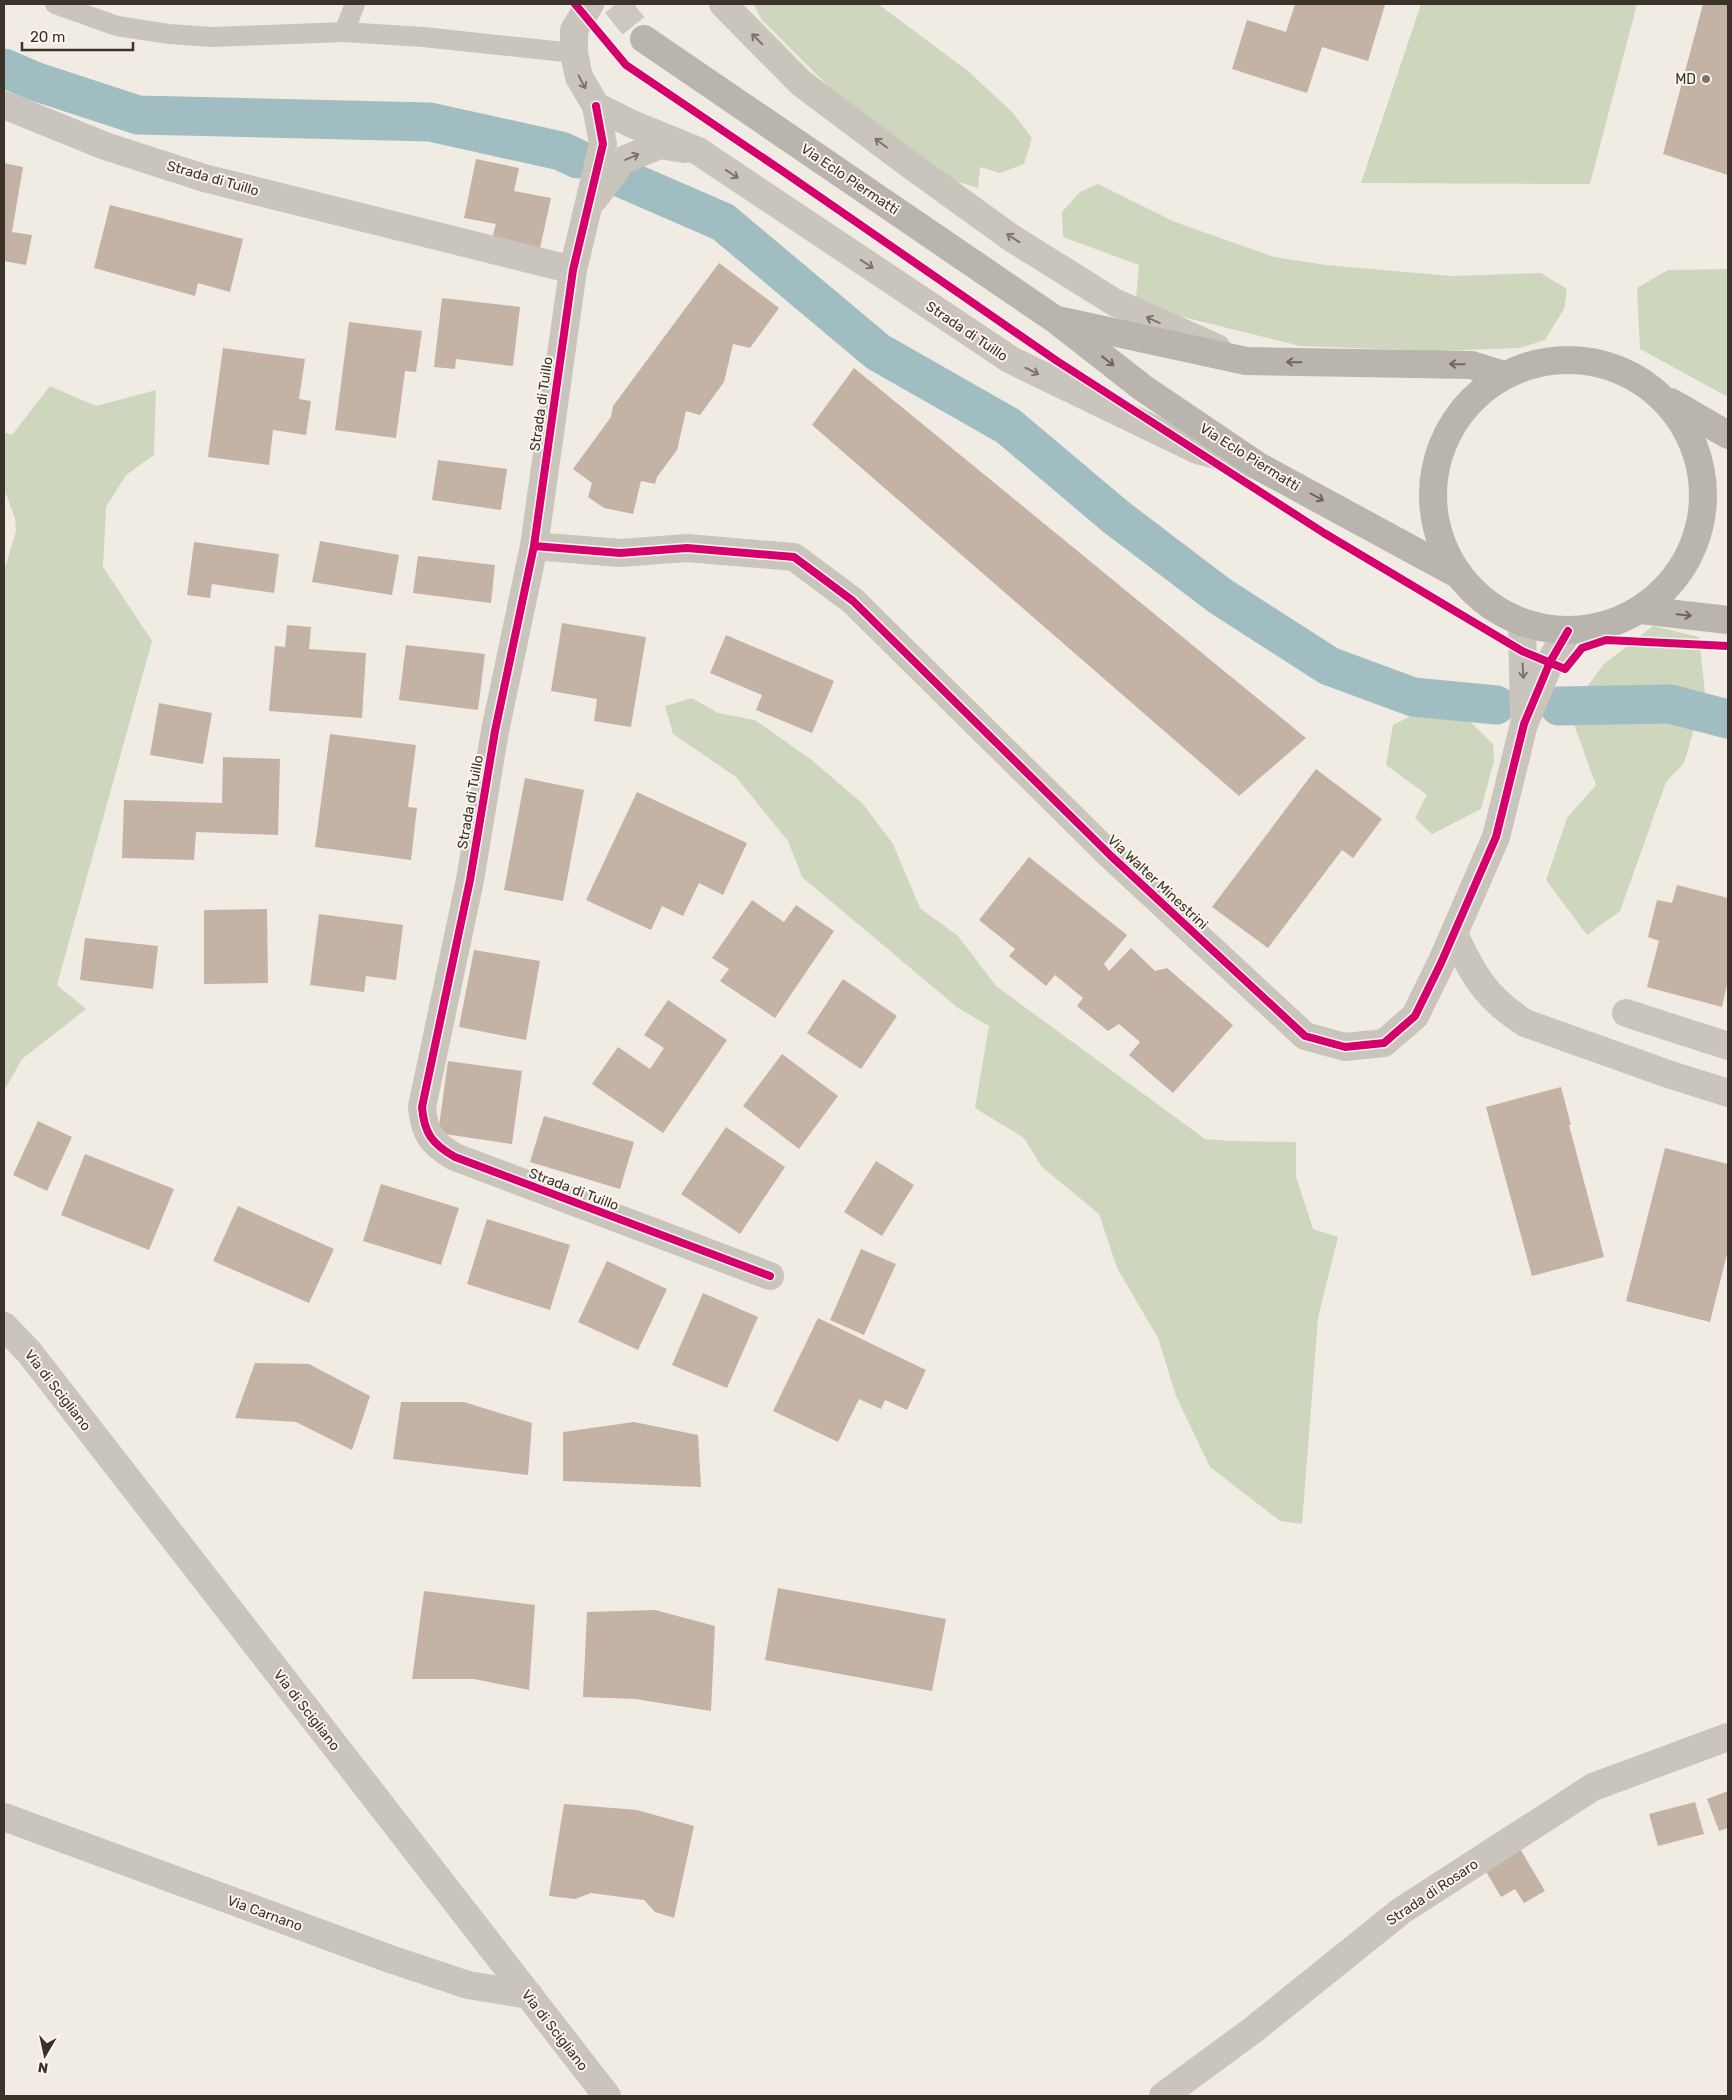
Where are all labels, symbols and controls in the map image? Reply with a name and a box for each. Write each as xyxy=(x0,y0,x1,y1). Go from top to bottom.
scale bar xyxy=(22,20,134,52)
text: 20 m xyxy=(30,28,65,46)
one-way arrow xyxy=(751,33,763,45)
place label: MD xyxy=(1675,71,1696,88)
marker: MD xyxy=(1700,73,1712,85)
one-way arrow xyxy=(578,74,587,89)
one-way arrow xyxy=(875,138,888,149)
street label: Via Eclo Piermatti xyxy=(797,140,902,219)
one-way arrow xyxy=(623,152,639,161)
street label: Strada di Tuillo xyxy=(165,157,261,200)
one-way arrow xyxy=(724,169,738,179)
one-way arrow xyxy=(1006,233,1020,243)
one-way arrow xyxy=(859,259,873,269)
street label: Strada di Tuillo xyxy=(923,298,1011,365)
one-way arrow xyxy=(1146,314,1161,324)
street label: Strada di Tuillo xyxy=(526,356,557,452)
one-way arrow xyxy=(1101,356,1115,366)
one-way arrow xyxy=(1287,357,1303,366)
one-way arrow xyxy=(1449,359,1466,369)
one-way arrow xyxy=(1025,366,1040,376)
street label: Via Eclo Piermatti xyxy=(1197,420,1303,495)
one-way arrow xyxy=(1309,493,1324,503)
one-way arrow xyxy=(1676,610,1692,620)
one-way arrow xyxy=(1518,663,1527,679)
street label: Strada di Tuillo xyxy=(454,754,487,850)
street label: Via Walter Minestrini xyxy=(1104,831,1211,933)
street label: Strada di Tuillo xyxy=(526,1165,621,1214)
street label: Via di Scigliano xyxy=(21,1346,94,1434)
street label: Via di Scigliano xyxy=(270,1666,343,1754)
street label: Strada di Rosaro xyxy=(1383,1855,1481,1929)
street label: Via Carnano xyxy=(225,1892,305,1935)
street label: Via di Scigliano xyxy=(518,1986,591,2074)
north arrow xyxy=(20,2030,70,2080)
text: N xyxy=(37,2058,49,2077)

